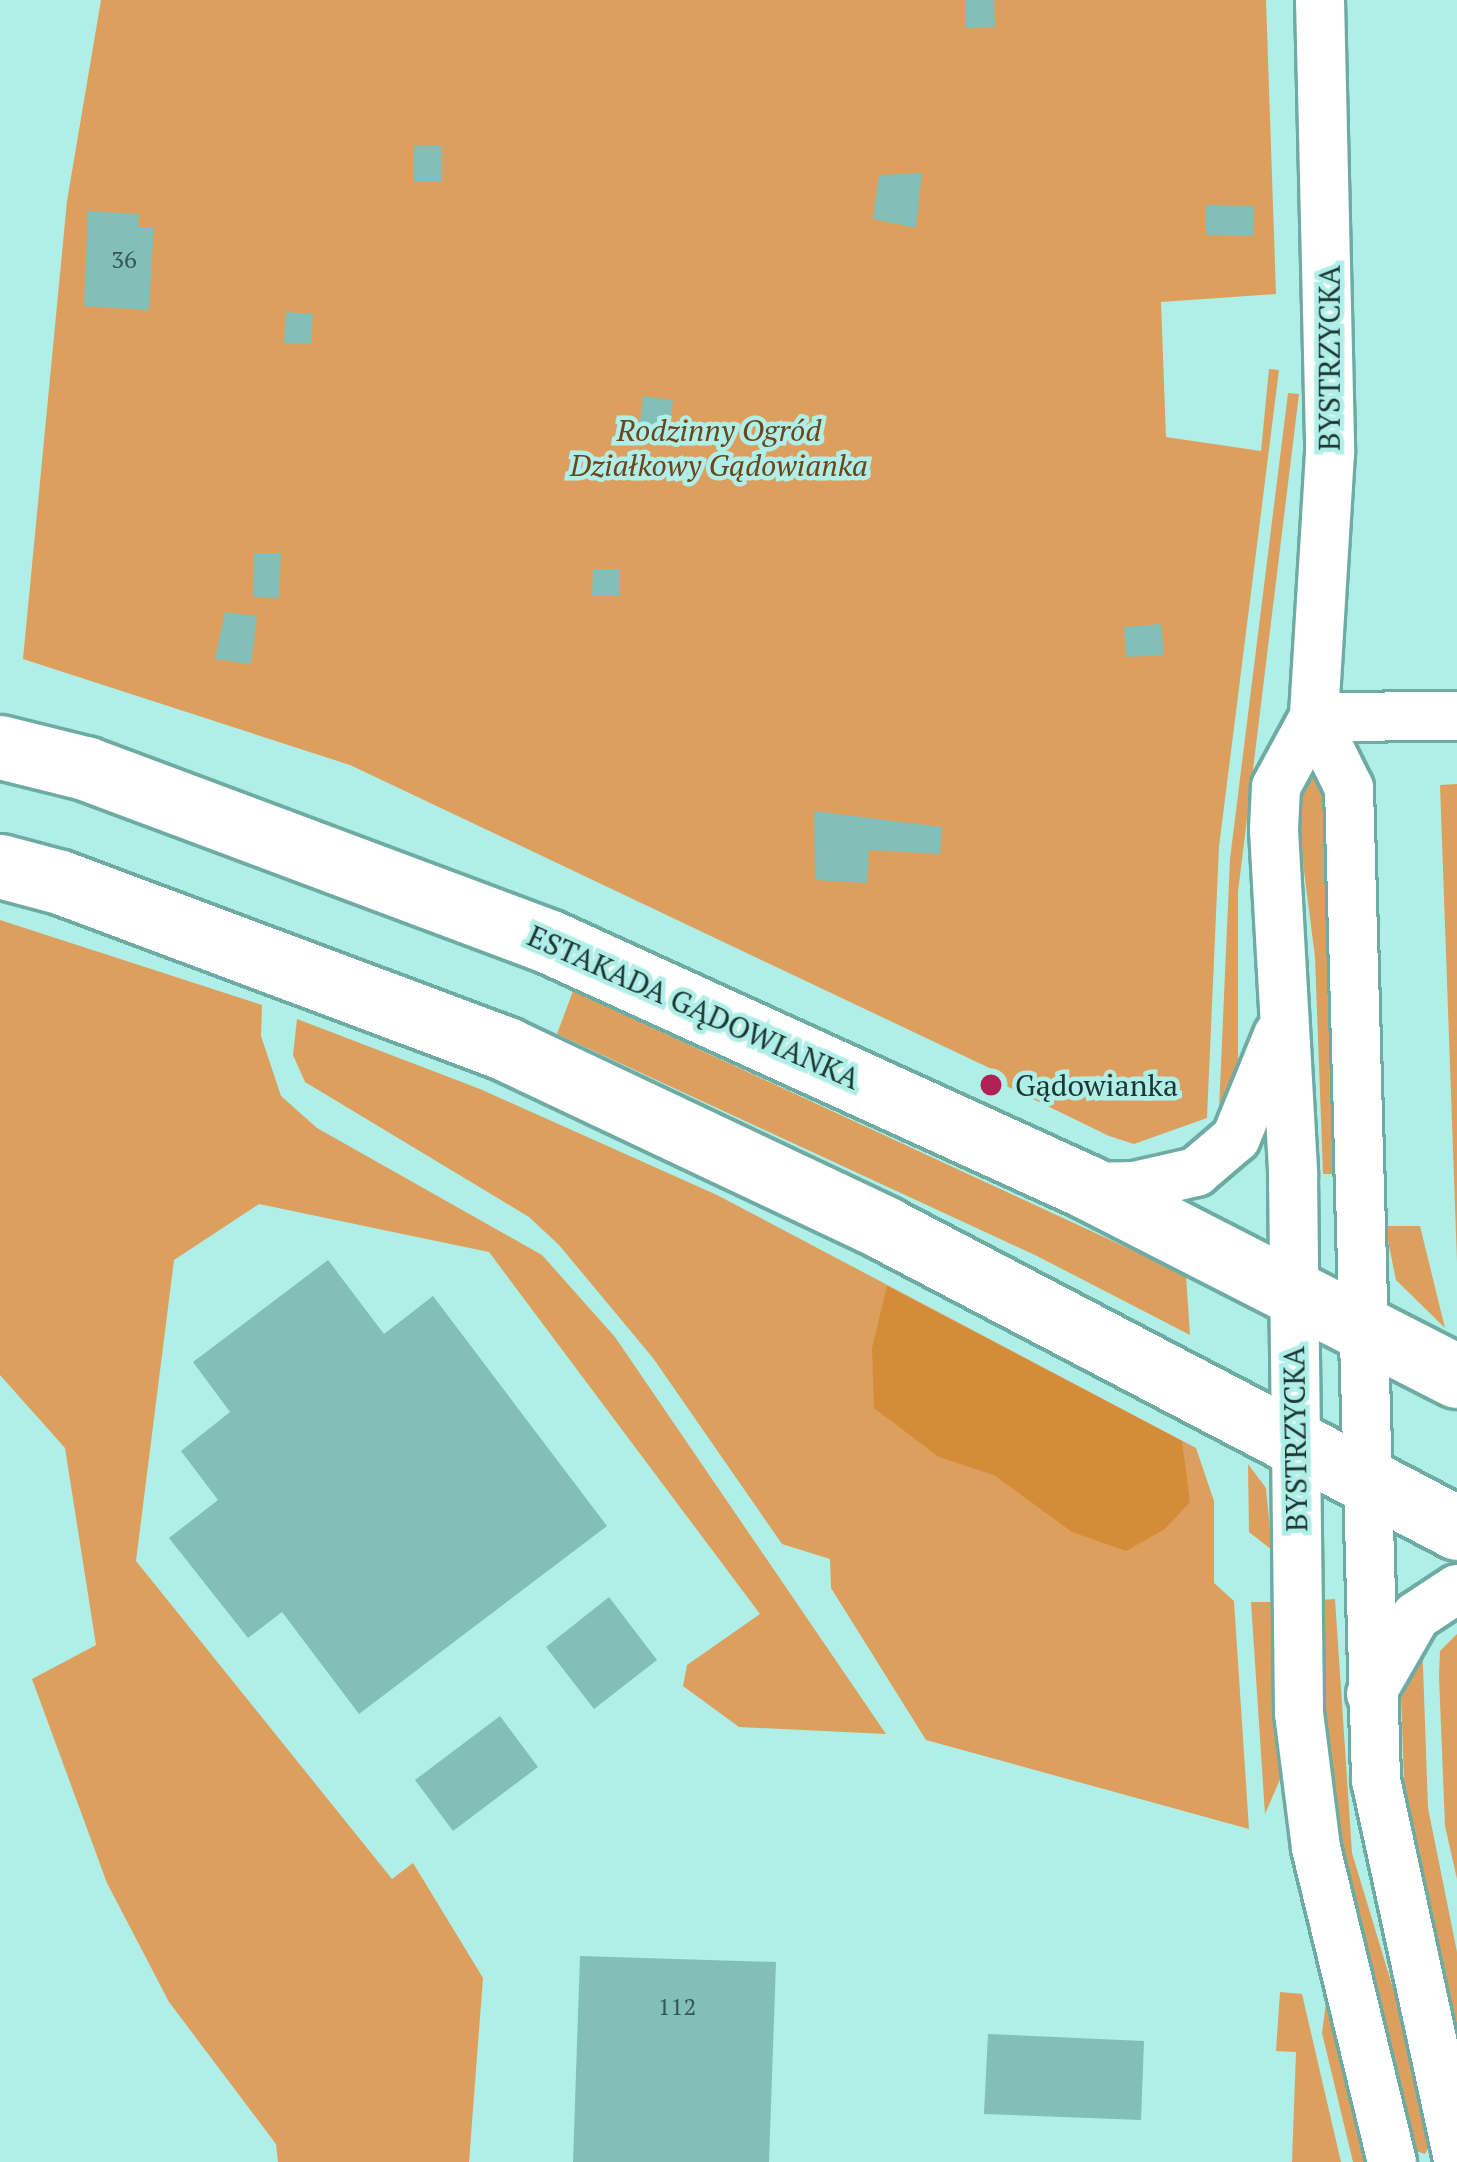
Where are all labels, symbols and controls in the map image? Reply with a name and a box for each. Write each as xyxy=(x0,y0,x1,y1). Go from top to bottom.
house number: 36 xyxy=(111,246,137,274)
street label: BYSTRZYCKA xyxy=(1311,265,1347,451)
park label: Rodzinny Ogród Działkowy Gądowianka xyxy=(570,412,868,482)
street label: ESTAKADA GĄDOWIANKA xyxy=(522,917,866,1097)
place label: Gądowianka xyxy=(1015,1067,1178,1103)
marker: Gądowianka xyxy=(978,1072,1004,1098)
street label: BYSTRZYCKA xyxy=(1275,1346,1315,1532)
house number: 112 xyxy=(658,1993,696,2021)

